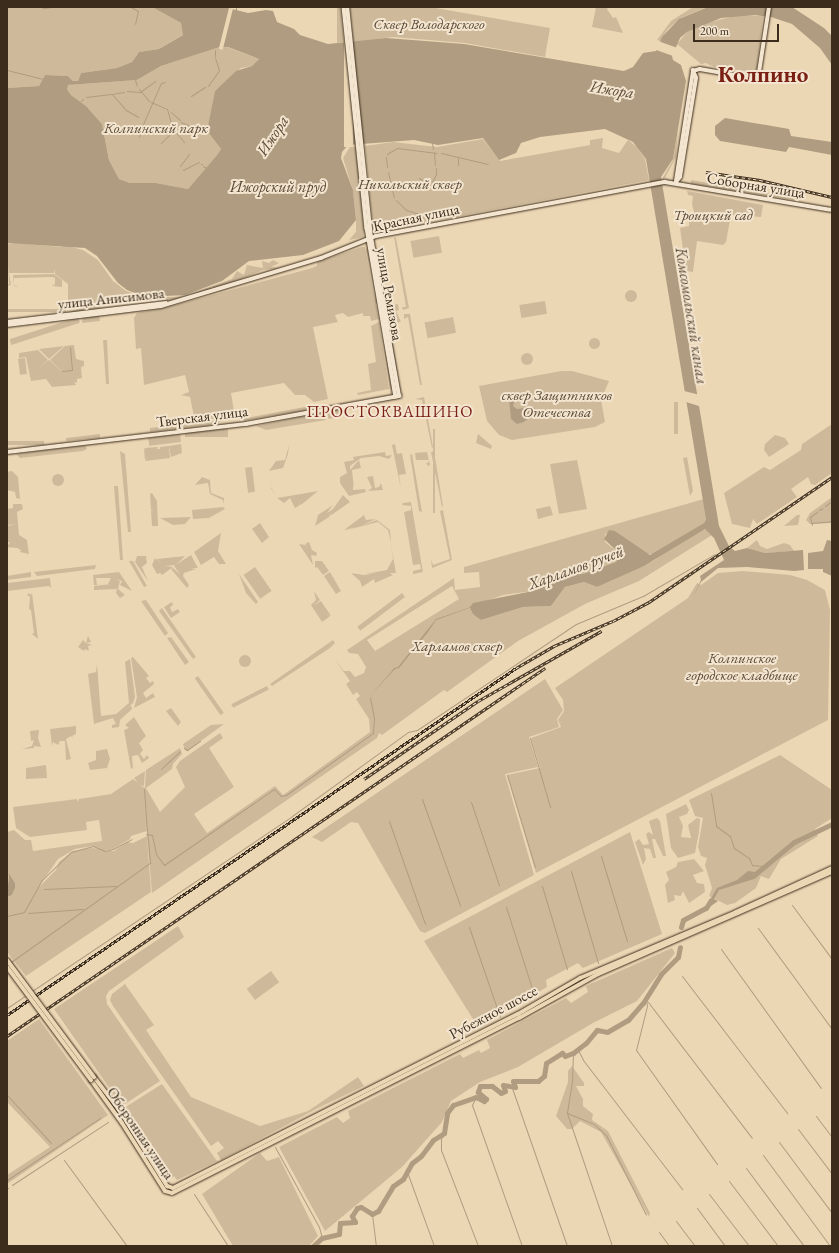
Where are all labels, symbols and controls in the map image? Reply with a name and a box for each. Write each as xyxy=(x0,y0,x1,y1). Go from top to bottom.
park label: Сквер Володарского xyxy=(373,15,485,33)
scale bar xyxy=(695,16,781,42)
text: 200 m xyxy=(700,23,729,39)
district label: Колпино xyxy=(718,60,808,88)
water label: Ижора xyxy=(589,77,635,103)
water label: Ижора xyxy=(253,112,293,160)
park label: Колпинский парк xyxy=(104,119,208,137)
street label: Соборная улица xyxy=(706,168,806,202)
park label: Никольский сквер xyxy=(358,175,462,193)
water label: Ижорский пруд xyxy=(230,177,326,197)
street label: Красная улица xyxy=(371,199,461,235)
park label: Троицкий сад xyxy=(673,206,753,224)
street label: улица Ремизова xyxy=(373,246,407,342)
water label: Комсомольский канал xyxy=(671,246,711,386)
street label: улица Анисимова xyxy=(57,283,165,313)
park label: сквер Защитников Отечества xyxy=(502,385,612,420)
street label: Тверская улица xyxy=(155,401,249,431)
district label: ПРОСТОКВАШИНО xyxy=(307,402,473,422)
water label: Харламов ручей xyxy=(526,542,626,594)
park label: Харламов сквер xyxy=(412,637,502,655)
park label: Колпинское городское кладбище xyxy=(686,648,798,683)
street label: Рубежное шоссе xyxy=(446,981,540,1043)
street label: Оборонная улица xyxy=(103,1083,179,1183)

